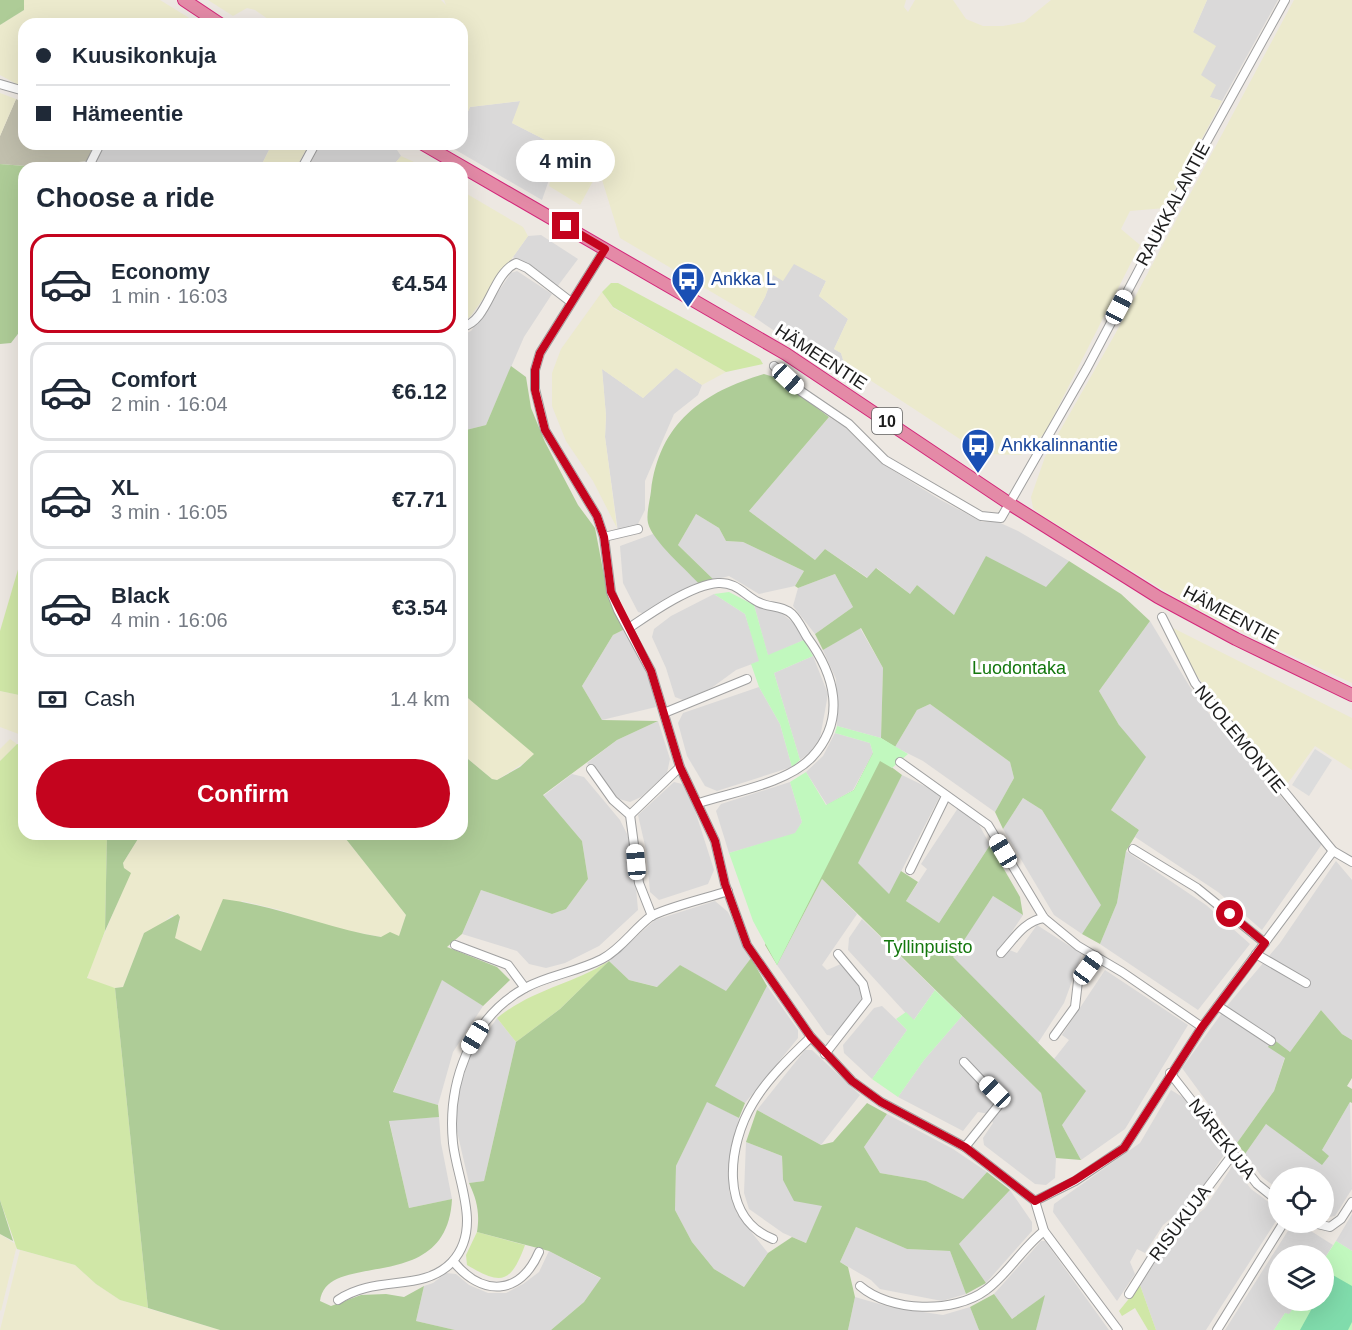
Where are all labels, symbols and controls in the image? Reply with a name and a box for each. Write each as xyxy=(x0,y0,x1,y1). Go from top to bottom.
text: Kuusikonkuja xyxy=(72,43,216,68)
text: Hämeentie xyxy=(72,101,183,126)
callout: 4 min xyxy=(516,139,616,181)
street label: RAUKKALANTIE xyxy=(1132,139,1214,269)
text: 4 min xyxy=(539,150,592,172)
text: Choose a ride xyxy=(36,183,215,213)
route end xyxy=(552,212,579,239)
icon: car xyxy=(39,257,93,311)
text: Economy xyxy=(111,259,210,284)
bus stop icon: Ankka L xyxy=(670,261,706,308)
place label: Ankka L xyxy=(711,269,776,289)
text: €4.54 xyxy=(392,271,447,296)
text: 1 min · 16:03 xyxy=(111,285,228,307)
car xyxy=(1103,287,1135,327)
street label: HÄMEENTIE xyxy=(772,320,870,394)
car xyxy=(769,360,807,398)
icon: car xyxy=(39,365,93,419)
text: Comfort xyxy=(111,367,197,392)
text: €6.12 xyxy=(392,379,447,404)
text: 2 min · 16:04 xyxy=(111,393,228,415)
road number: 10 xyxy=(872,408,902,434)
bus stop icon: Ankkalinnantie xyxy=(960,427,996,474)
place label: Ankkalinnantie xyxy=(1001,435,1118,455)
icon: car xyxy=(39,473,93,527)
text: XL xyxy=(111,475,139,500)
text: €7.71 xyxy=(392,487,447,512)
text: 3 min · 16:05 xyxy=(111,501,228,523)
icon: car xyxy=(39,581,93,635)
street label: HÄMEENTIE xyxy=(1180,582,1282,648)
text: Black xyxy=(111,583,170,608)
text: €3.54 xyxy=(392,595,447,620)
text: 4 min · 16:06 xyxy=(111,609,228,631)
park label: Luodontaka xyxy=(972,658,1067,678)
street label: NUOLEMONTIE xyxy=(1191,681,1289,797)
icon: cash xyxy=(36,683,69,716)
text: Cash xyxy=(84,686,135,711)
text: 1.4 km xyxy=(390,688,450,710)
button: Confirm xyxy=(36,759,450,828)
car xyxy=(986,831,1020,871)
car xyxy=(625,843,647,881)
route start xyxy=(1216,900,1243,927)
park label: Tyllinpuisto xyxy=(883,937,973,957)
car xyxy=(1070,948,1106,988)
car xyxy=(458,1017,492,1057)
car xyxy=(976,1073,1014,1111)
street label: NÄREKUJA xyxy=(1185,1095,1259,1183)
map controls xyxy=(1268,1167,1334,1311)
button: locate xyxy=(1268,1167,1334,1233)
street label: RISUKUJA xyxy=(1145,1181,1215,1265)
button: layers xyxy=(1268,1245,1334,1311)

